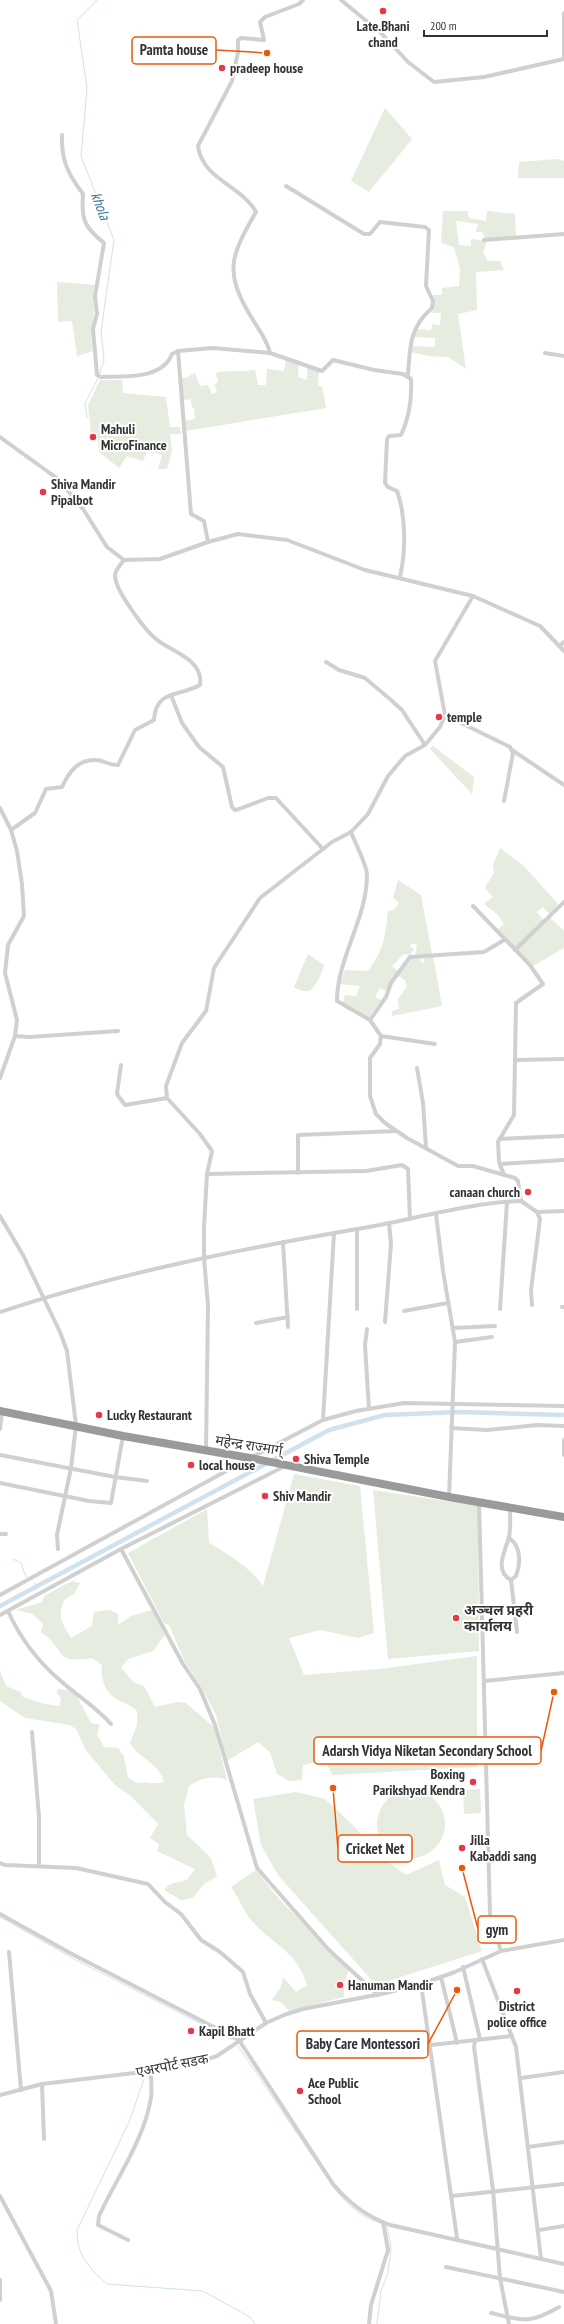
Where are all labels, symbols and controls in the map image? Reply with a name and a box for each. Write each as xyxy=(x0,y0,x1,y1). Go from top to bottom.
marker: Late.Bhani chand xyxy=(378,6,388,16)
scale bar xyxy=(424,12,547,38)
place label: Late.Bhani chand xyxy=(356,17,410,51)
text: 200 m xyxy=(430,18,457,33)
callout: Pamta house xyxy=(132,37,216,64)
text: Pamta house xyxy=(140,40,208,59)
place label: pradeep house xyxy=(230,59,303,77)
marker: pradeep house xyxy=(217,63,227,73)
water label: khola xyxy=(87,189,115,224)
place label: Mahuli MicroFinance xyxy=(101,420,167,454)
marker: Mahuli MicroFinance xyxy=(88,432,98,442)
place label: Shiva Mandir Pipalbot xyxy=(51,475,117,509)
marker: Shiva Mandir Pipalbot xyxy=(38,487,48,497)
place label: temple xyxy=(447,708,482,726)
marker: temple xyxy=(434,712,444,722)
place label: canaan church xyxy=(450,1183,520,1201)
marker: canaan church xyxy=(523,1187,533,1197)
place label: Lucky Restaurant xyxy=(107,1406,192,1424)
marker: Lucky Restaurant xyxy=(94,1410,104,1420)
street label: महेन्द्र राज्मार्ग् xyxy=(214,1431,286,1460)
place label: Shiva Temple xyxy=(304,1450,370,1468)
marker: Shiva Temple xyxy=(291,1454,301,1464)
place label: local house xyxy=(199,1456,255,1474)
marker: local house xyxy=(186,1460,196,1470)
place label: Shiv Mandir xyxy=(273,1487,332,1505)
marker: Shiv Mandir xyxy=(260,1491,270,1501)
place label: अञ्चल प्रहरी कार्यालय xyxy=(464,1601,534,1635)
marker: अञ्चल प्रहरी कार्यालय xyxy=(451,1613,461,1623)
callout: Adarsh Vidya Niketan Secondary School xyxy=(314,1737,541,1764)
text: Adarsh Vidya Niketan Secondary School xyxy=(321,1741,532,1760)
place label: Boxing Parikshyad Kendra xyxy=(373,1765,465,1799)
marker: Boxing Parikshyad Kendra xyxy=(468,1777,478,1787)
place label: Jilla Kabaddi sang xyxy=(469,1831,537,1865)
callout: Cricket Net xyxy=(338,1835,412,1862)
text: Cricket Net xyxy=(346,1839,405,1858)
marker: Jilla Kabaddi sang xyxy=(457,1843,467,1853)
callout: gym xyxy=(478,1916,516,1943)
text: gym xyxy=(486,1920,508,1939)
place label: Hanuman Mandir xyxy=(348,1976,434,1994)
marker: Hanuman Mandir xyxy=(335,1980,345,1990)
marker: District police office xyxy=(512,1986,522,1996)
place label: District police office xyxy=(487,1997,547,2031)
place label: Kapil Bhatt xyxy=(199,2022,255,2040)
marker: Kapil Bhatt xyxy=(186,2026,196,2036)
callout: Baby Care Montessori xyxy=(297,2031,428,2058)
text: Baby Care Montessori xyxy=(306,2034,420,2053)
street label: एअरपोर्ट सडक xyxy=(134,2049,210,2081)
place label: Ace Public School xyxy=(307,2074,359,2108)
marker: Ace Public School xyxy=(295,2086,305,2096)

